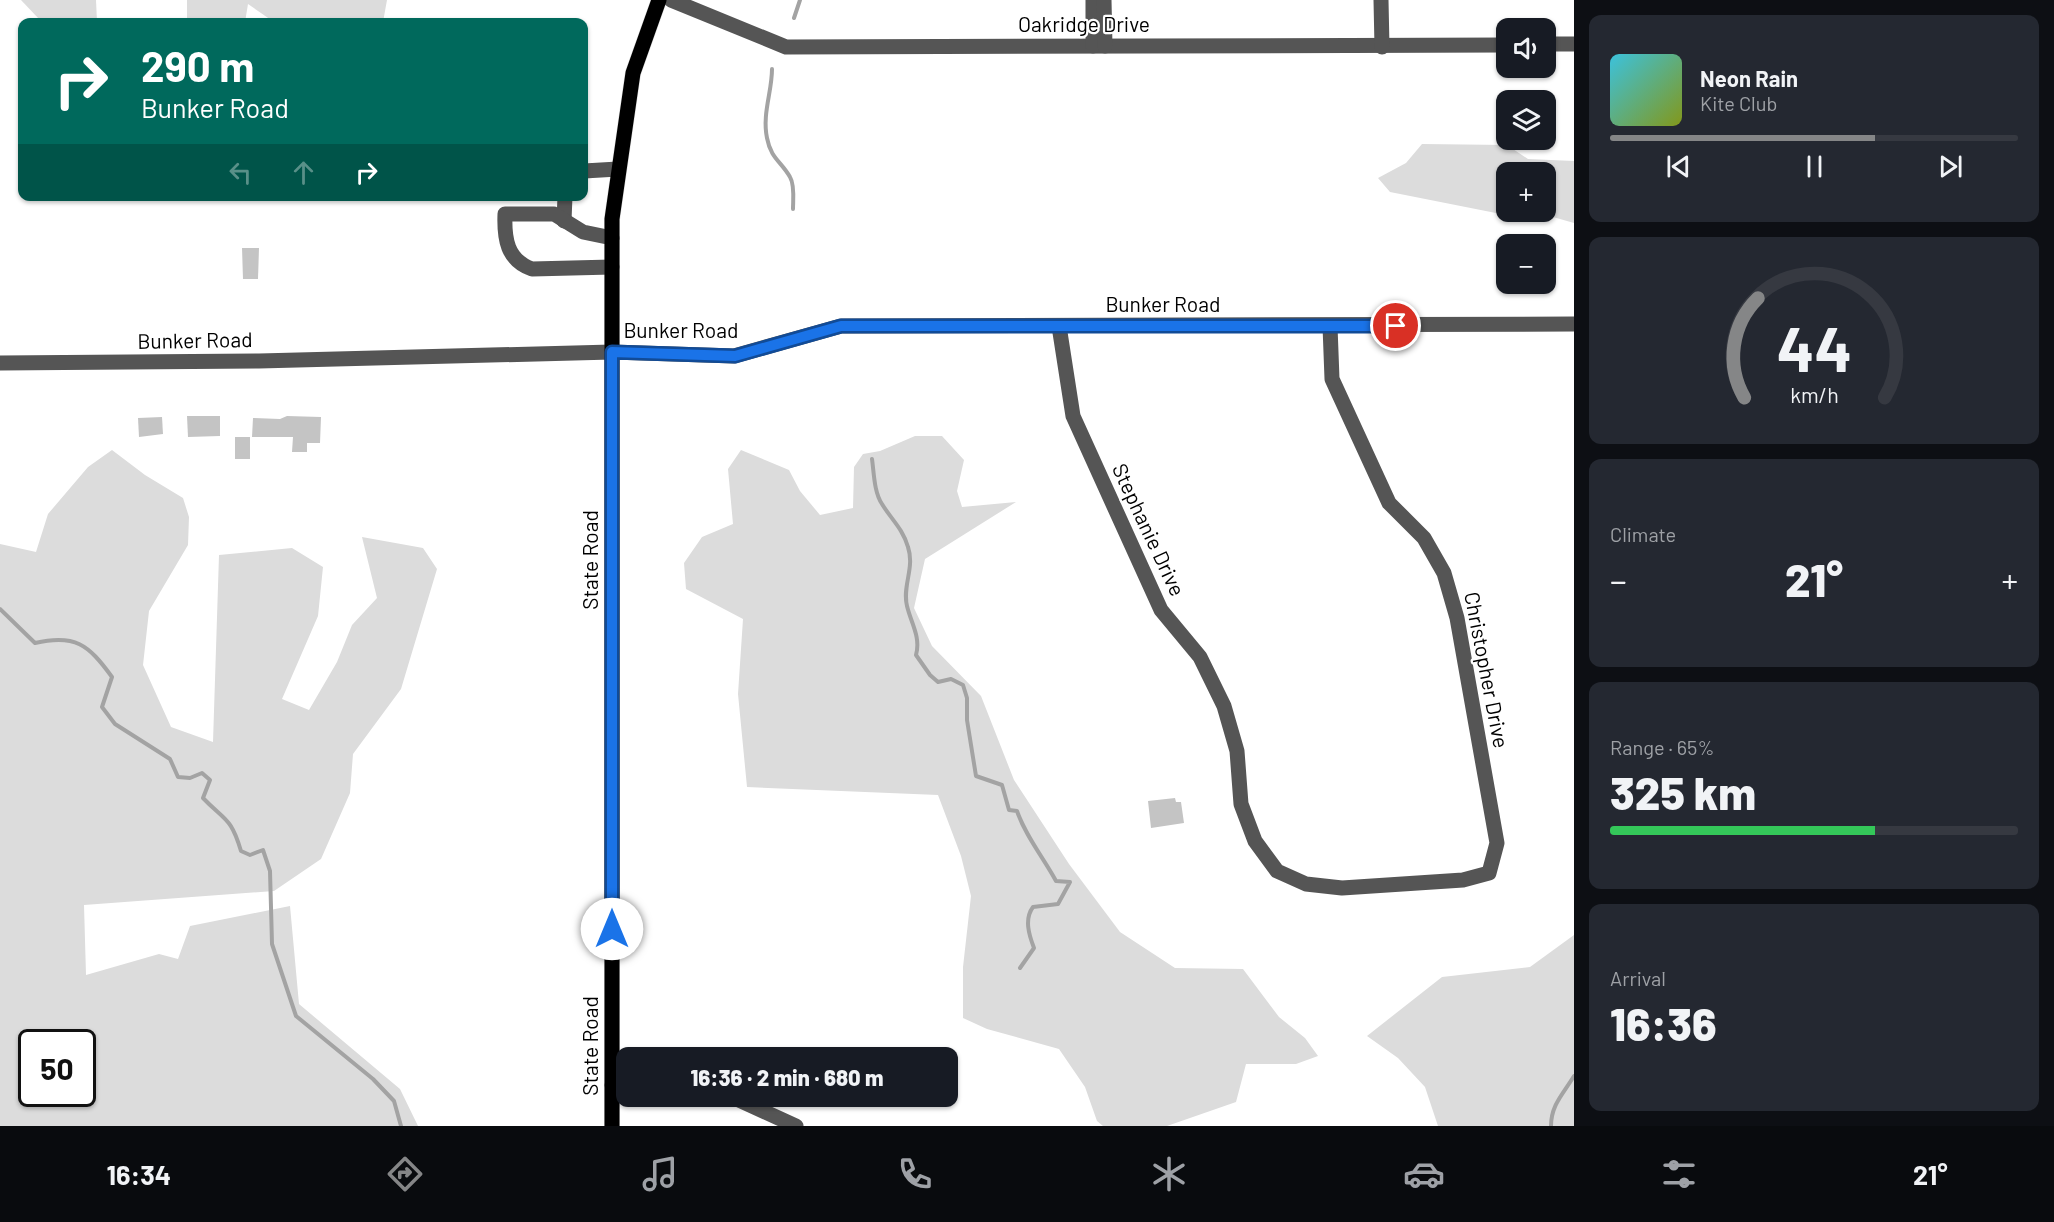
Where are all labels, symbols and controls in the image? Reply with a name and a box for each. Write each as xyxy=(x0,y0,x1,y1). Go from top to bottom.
street label: Oakridge Drive xyxy=(1018,11,1150,36)
map controls xyxy=(1496,18,1556,294)
button: sound xyxy=(1496,18,1556,78)
text: 290 m xyxy=(141,40,254,90)
icon: right xyxy=(42,42,120,120)
text: Neon Rain xyxy=(1700,65,1798,91)
button: layers xyxy=(1496,90,1556,150)
text: Bunker Road xyxy=(141,91,289,123)
text: Kite Club xyxy=(1700,91,1777,115)
icon: previous xyxy=(1662,150,1695,183)
icon: pause xyxy=(1798,150,1831,183)
icon: next xyxy=(1934,150,1967,183)
icon: left xyxy=(224,156,257,189)
icon: ahead xyxy=(287,156,320,189)
icon: right xyxy=(350,156,383,189)
button: + xyxy=(1496,162,1556,222)
button: − xyxy=(1496,234,1556,294)
street label: Bunker Road xyxy=(1105,291,1221,316)
pin xyxy=(1370,300,1421,351)
icon: arrive xyxy=(1379,309,1412,342)
text: 44 xyxy=(1776,310,1852,384)
street label: Bunker Road xyxy=(623,317,739,342)
street label: Bunker Road xyxy=(137,326,253,353)
text: km/h xyxy=(1790,382,1838,407)
street label: Stephanie Drive xyxy=(1108,459,1191,600)
street label: State Road xyxy=(577,510,602,610)
text: Climate xyxy=(1610,522,1676,546)
text: 21° xyxy=(1785,552,1843,606)
text: − xyxy=(1610,560,1627,600)
text: + xyxy=(2001,560,2018,600)
street label: Christopher Drive xyxy=(1460,590,1515,750)
text: Range · 65% xyxy=(1610,735,1714,759)
text: 325 km xyxy=(1610,765,1756,819)
position arrow xyxy=(580,897,644,961)
text: Arrival xyxy=(1610,966,1666,990)
street label: State Road xyxy=(577,996,602,1096)
text: 16:36 xyxy=(1610,996,1716,1050)
speed limit sign: 50 xyxy=(18,1029,96,1107)
text: 16:36 · 2 min · 680 m xyxy=(691,1064,883,1090)
icon: directions xyxy=(384,1153,426,1195)
icon: music xyxy=(639,1153,681,1195)
icon: phone xyxy=(894,1153,936,1195)
icon: climate xyxy=(1148,1153,1190,1195)
icon: car xyxy=(1403,1153,1445,1195)
icon: filters xyxy=(1658,1153,1700,1195)
text: 16:34 xyxy=(106,1158,171,1190)
text: 21° xyxy=(1913,1158,1948,1190)

